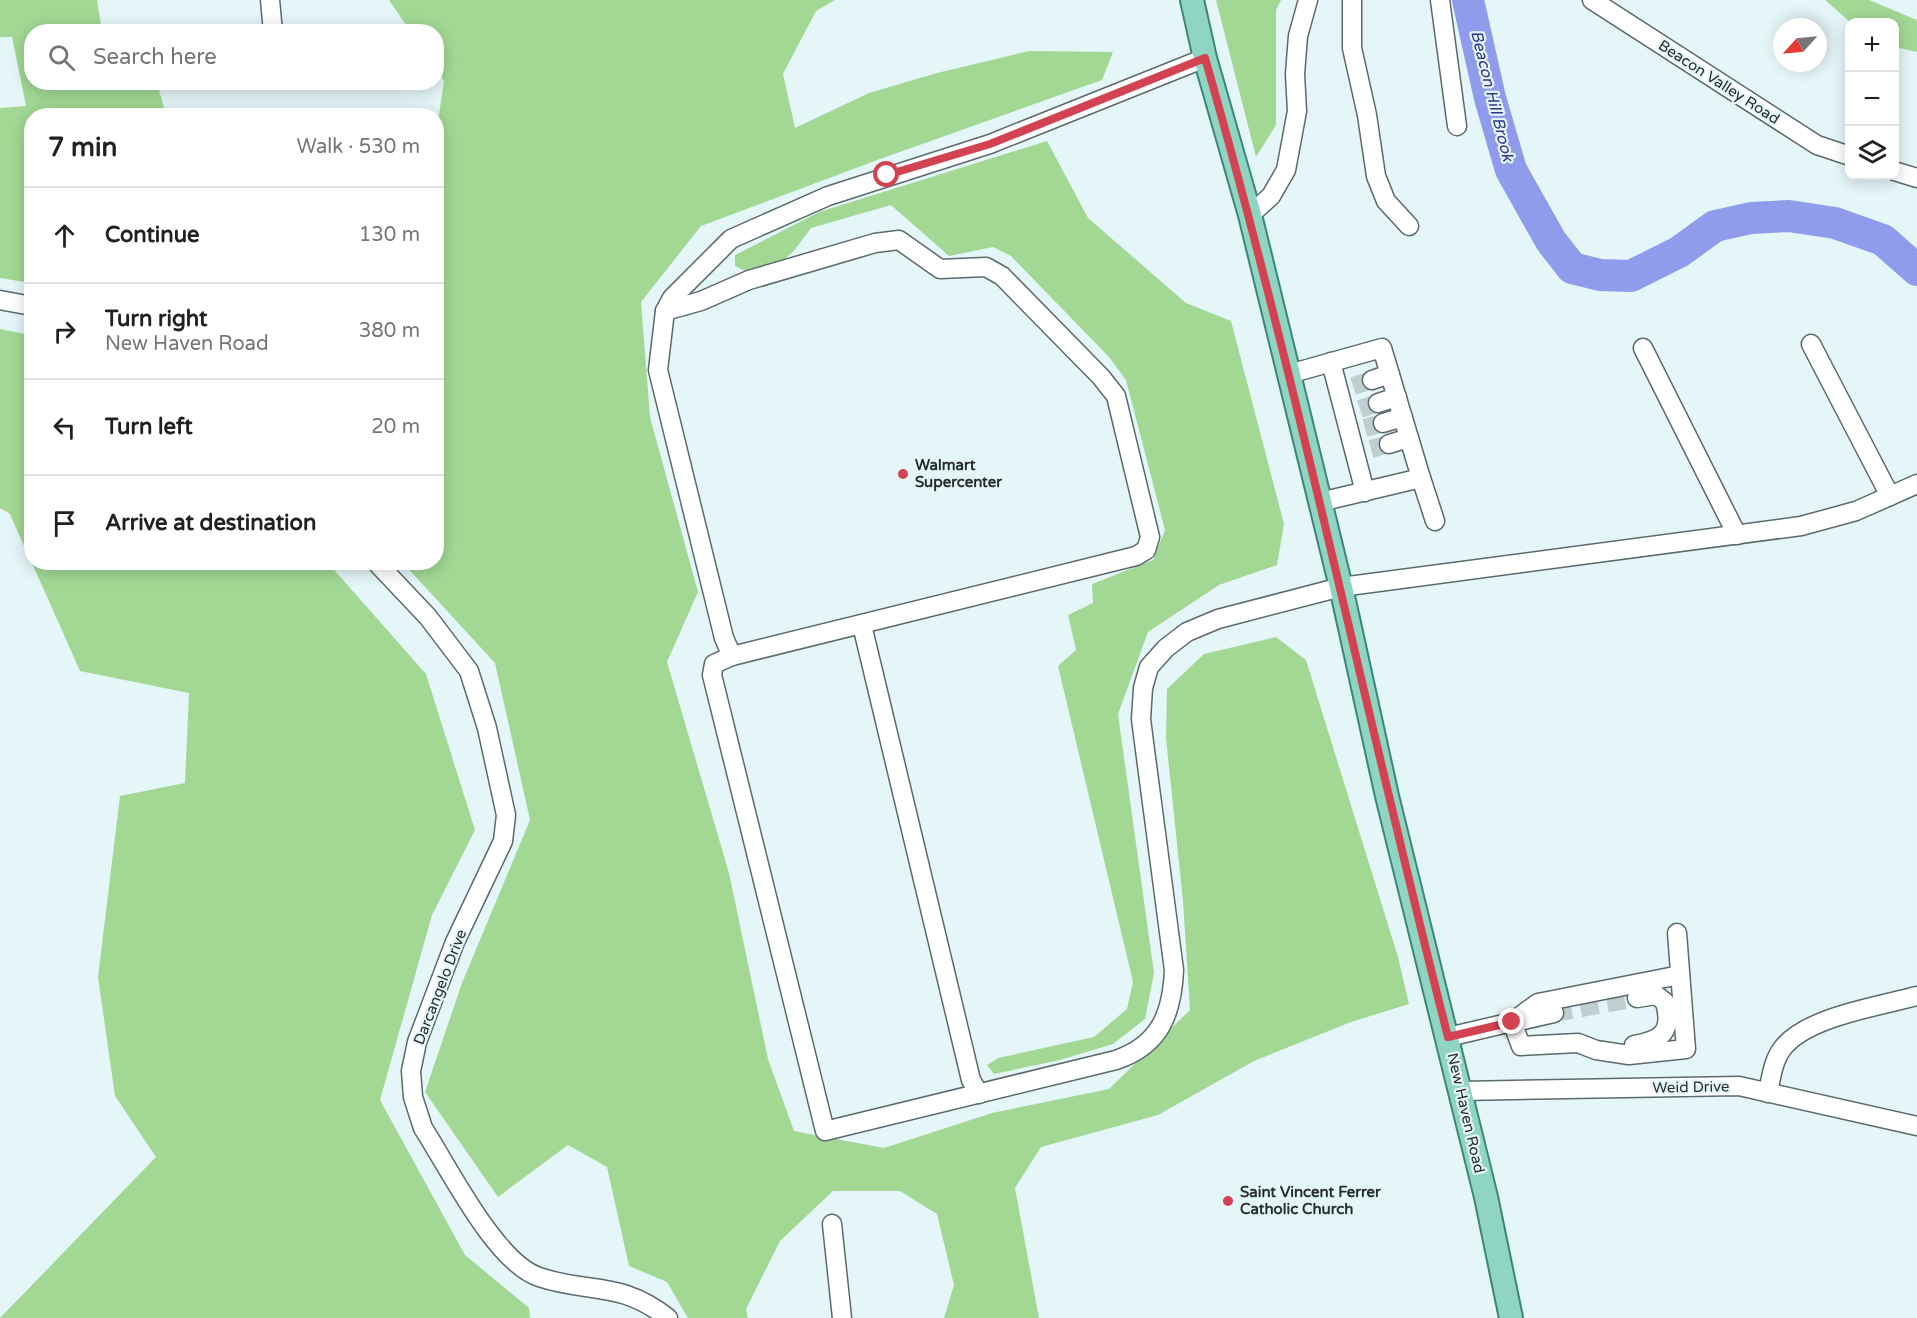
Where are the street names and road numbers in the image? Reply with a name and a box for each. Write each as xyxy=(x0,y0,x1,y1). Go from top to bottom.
street label: Beacon Valley Road xyxy=(1655,36,1783,128)
street label: Darcangelo Drive xyxy=(410,927,470,1047)
street label: New Haven Road xyxy=(1443,1051,1489,1175)
street label: Weid Drive xyxy=(1652,1077,1730,1097)

